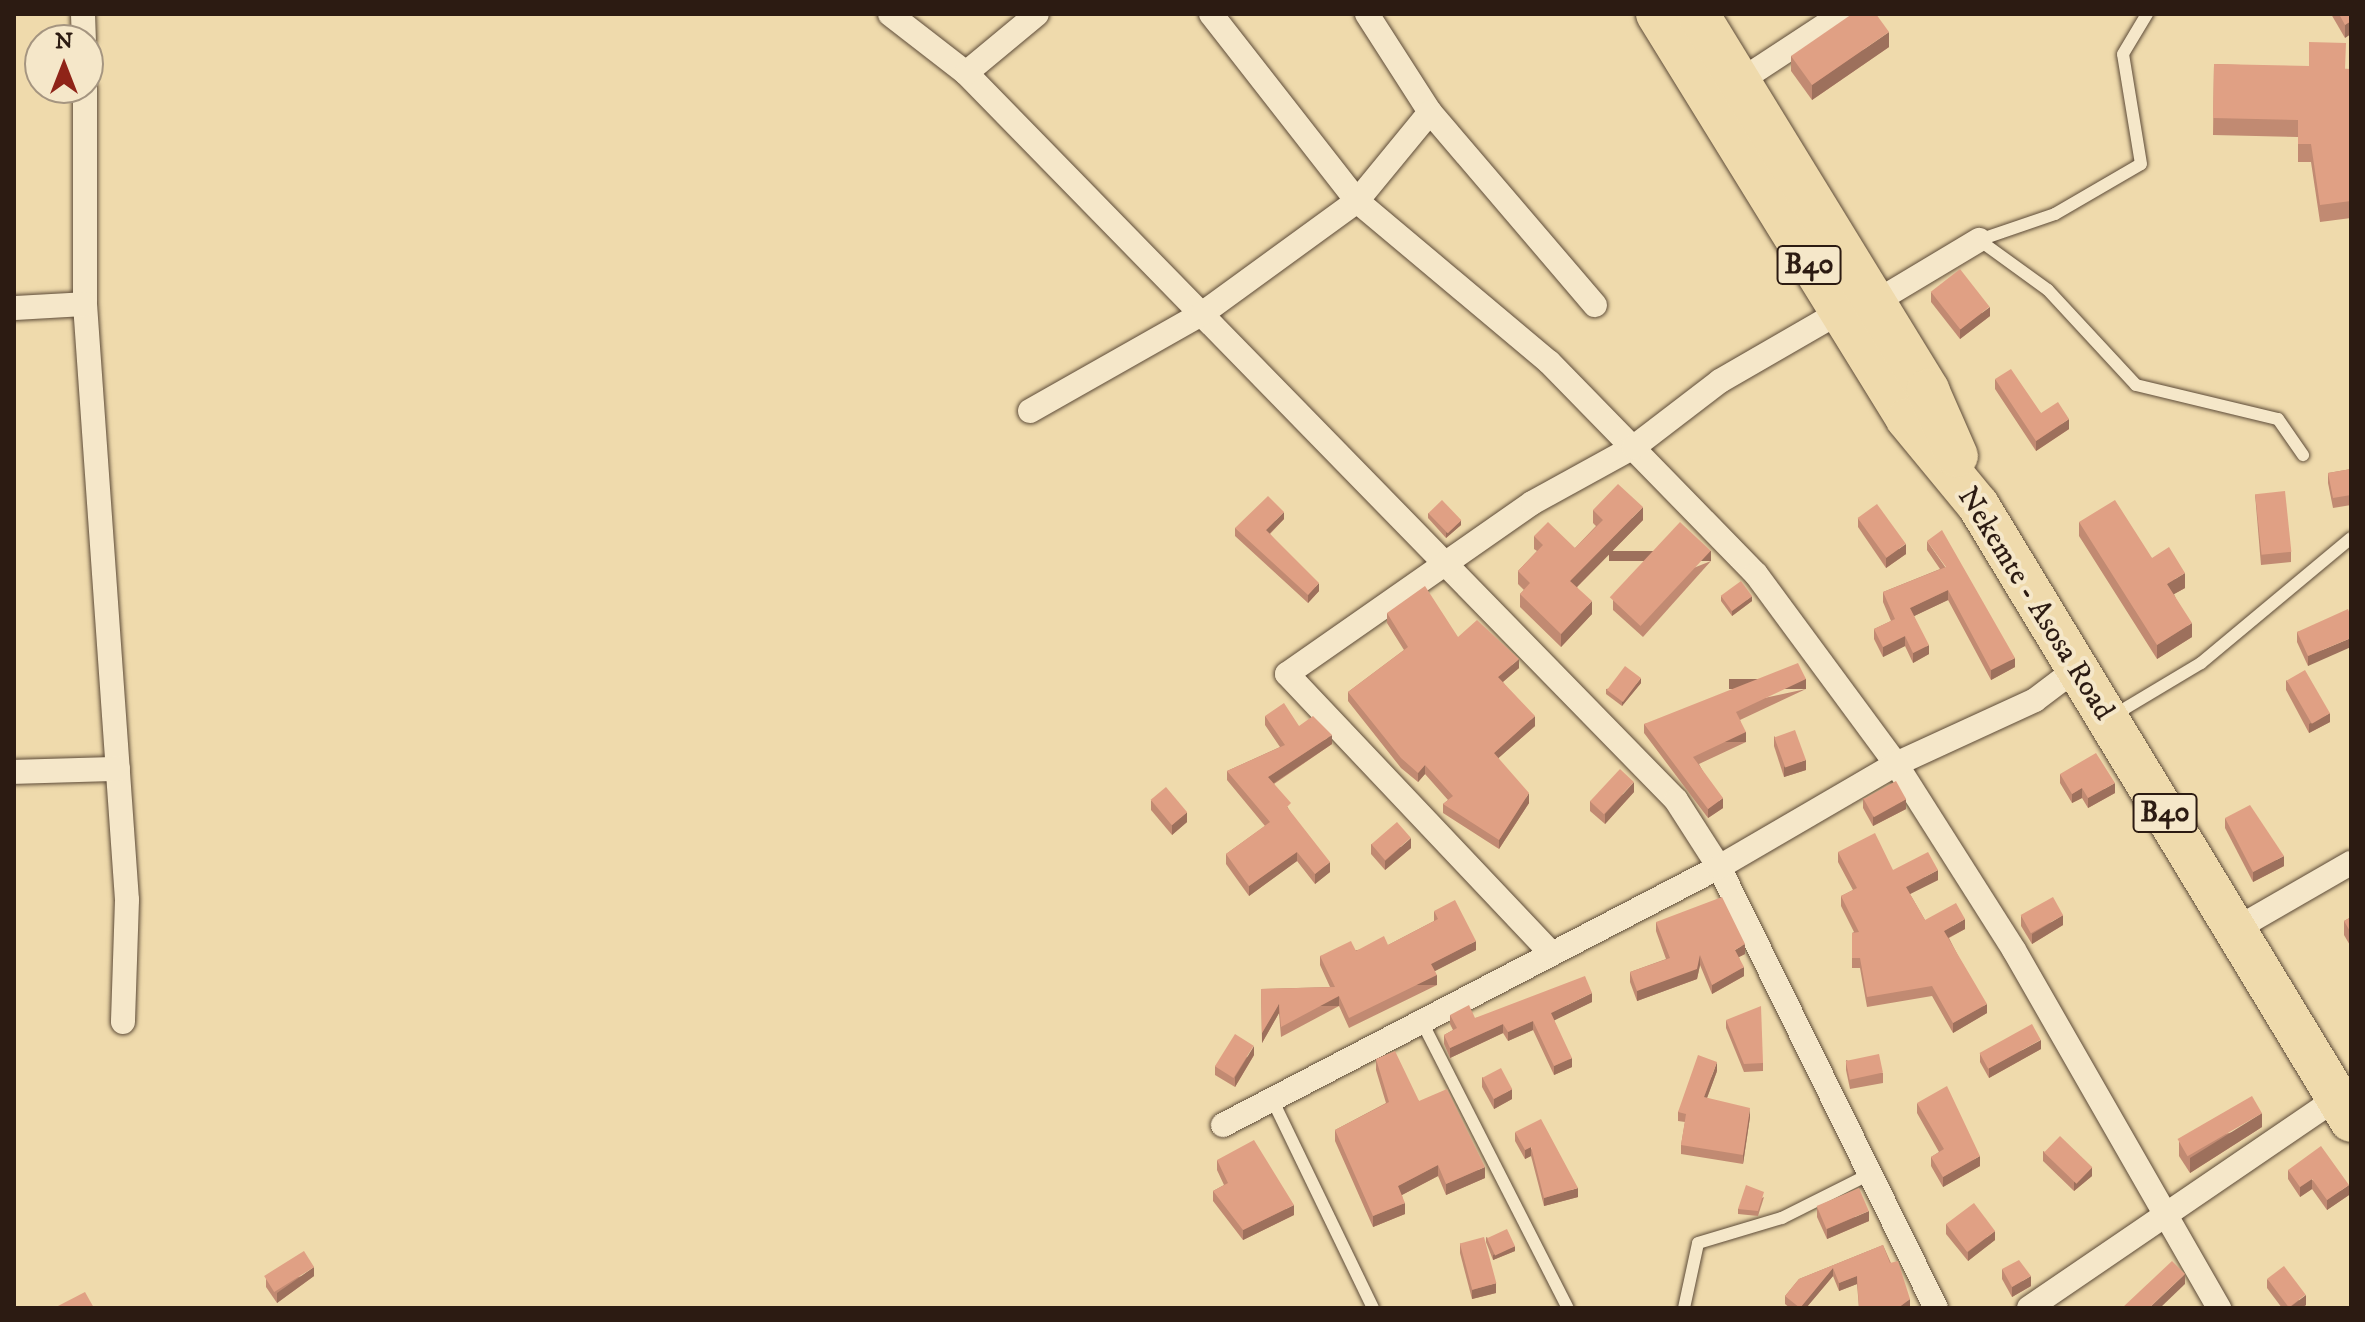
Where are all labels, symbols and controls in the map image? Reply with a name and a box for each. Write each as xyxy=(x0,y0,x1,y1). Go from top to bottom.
north arrow xyxy=(24,24,104,104)
text: N xyxy=(55,28,73,55)
road number: B40 xyxy=(1775,241,1843,289)
street label: Nekemte - Asosa Road xyxy=(1949,481,2121,727)
road number: B40 xyxy=(2131,789,2199,837)

